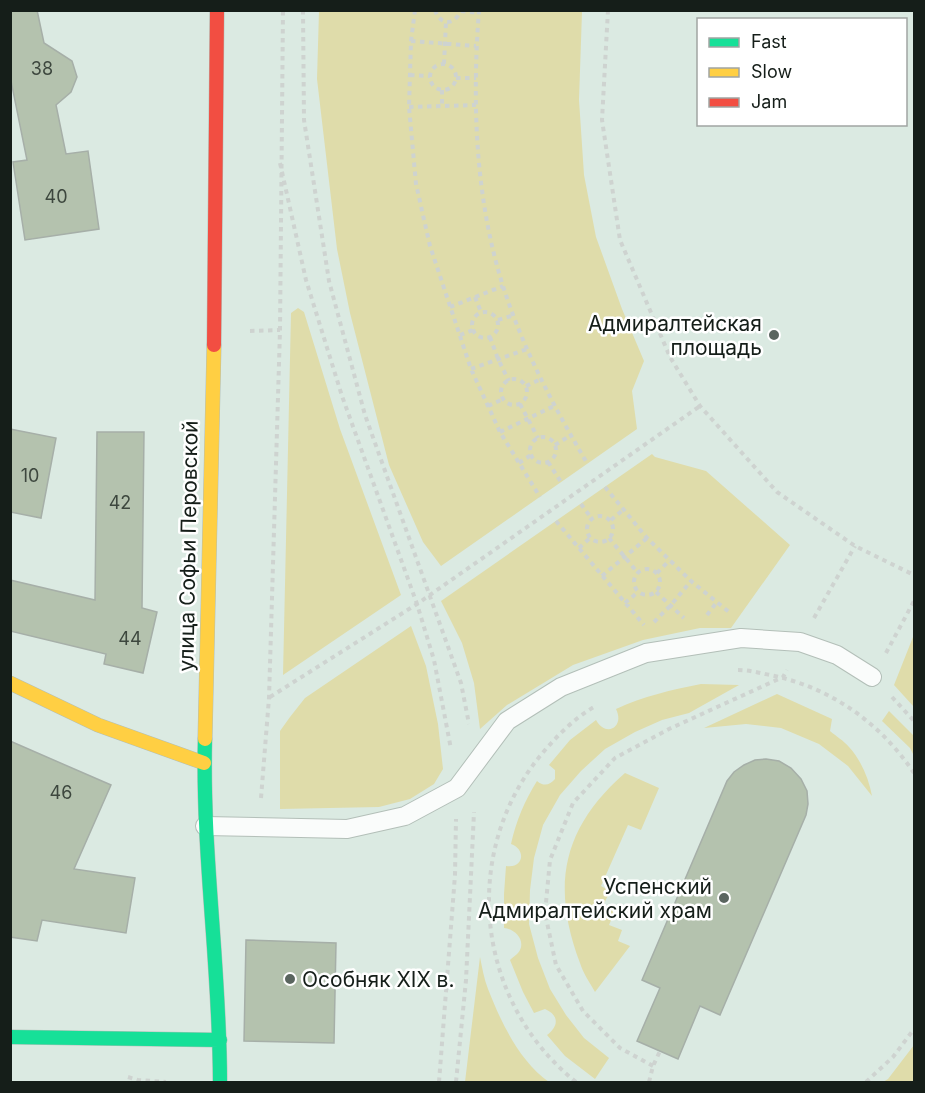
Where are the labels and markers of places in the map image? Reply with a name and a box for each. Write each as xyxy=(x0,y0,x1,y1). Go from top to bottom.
place label: Адмиралтейская площадь xyxy=(588,311,762,360)
marker: Адмиралтейская площадь xyxy=(767,328,781,342)
place label: Успенский Адмиралтейский храм xyxy=(478,874,712,923)
marker: Успенский Адмиралтейский храм xyxy=(717,891,731,905)
place label: Особняк XIX в. xyxy=(302,967,455,992)
marker: Особняк XIX в. xyxy=(283,972,297,986)

